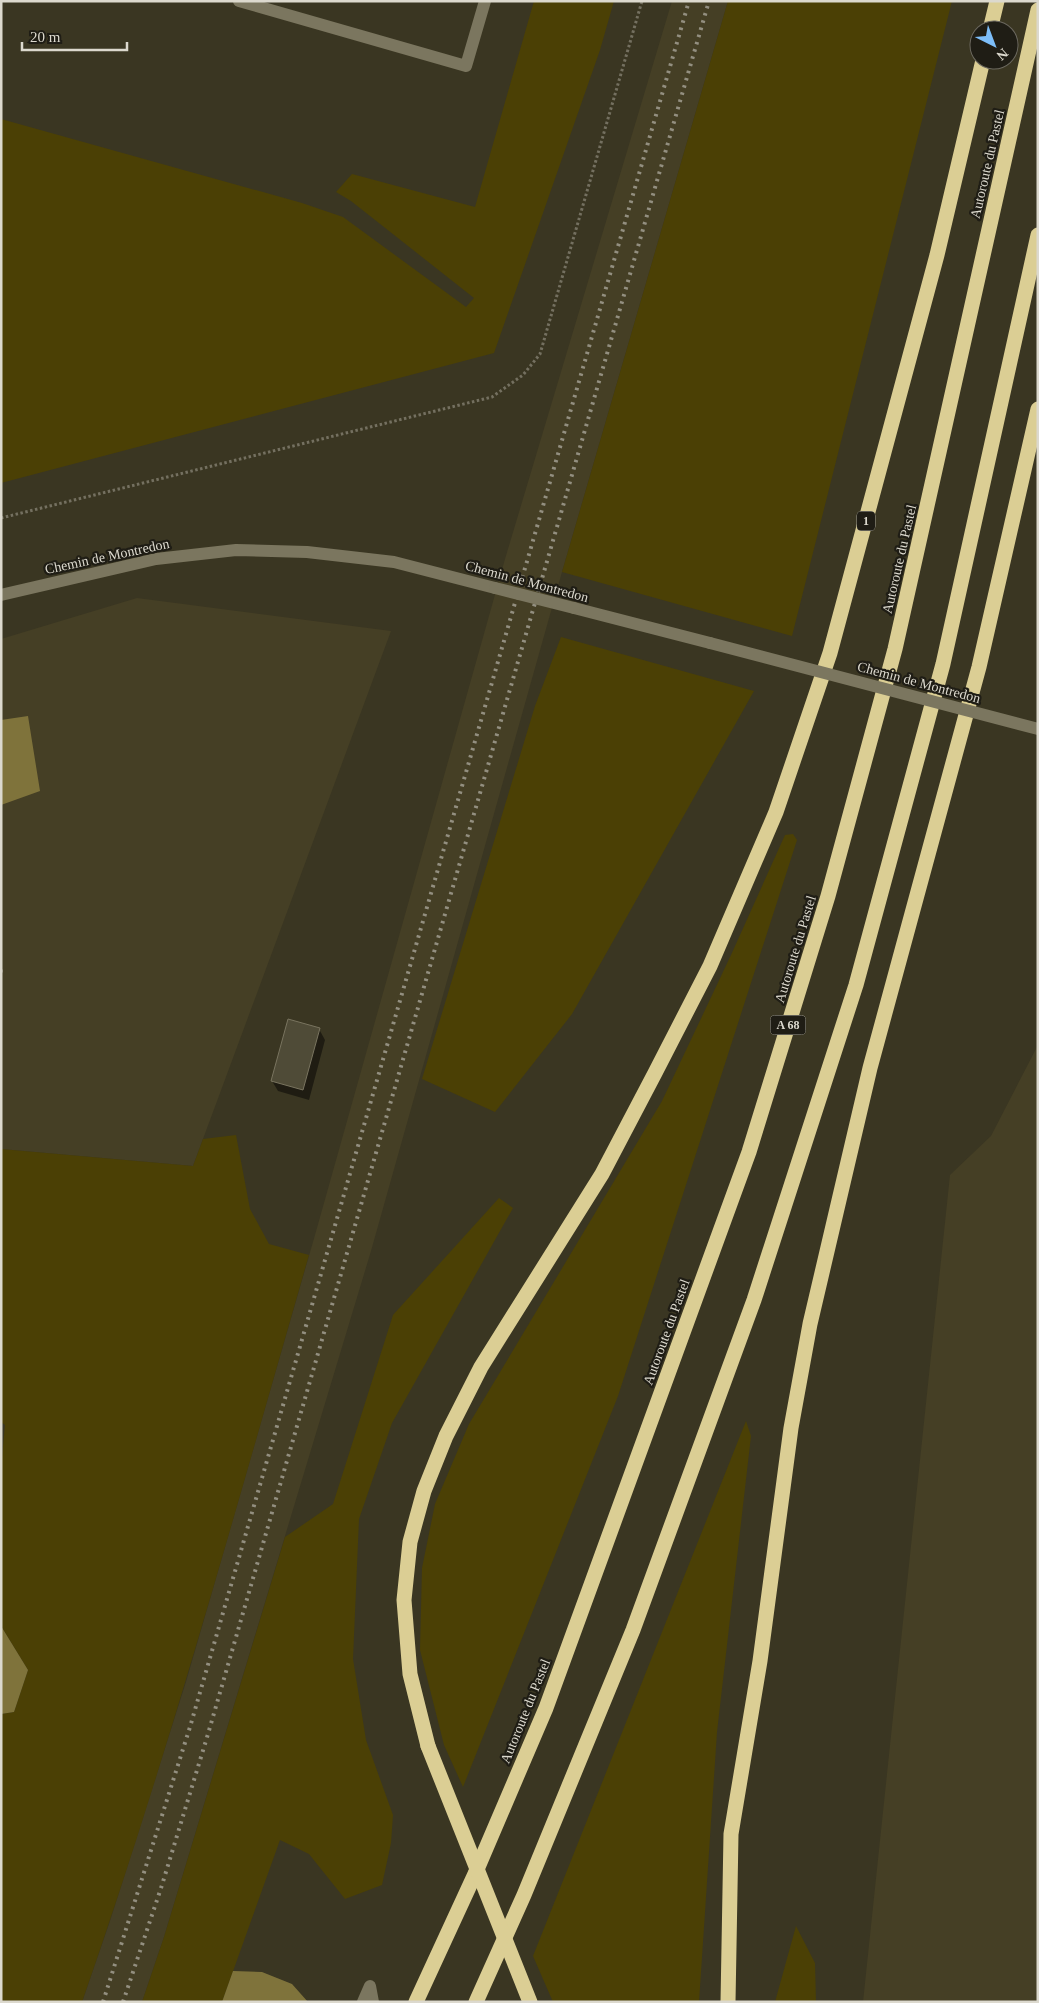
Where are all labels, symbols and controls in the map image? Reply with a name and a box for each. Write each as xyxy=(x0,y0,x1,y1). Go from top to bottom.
scale bar xyxy=(22,20,128,52)
north arrow xyxy=(969,20,1019,70)
text: 20 m xyxy=(30,29,61,45)
text: N xyxy=(994,45,1011,63)
street label: Autoroute du Pastel xyxy=(968,108,1007,220)
street label: Autoroute du Pastel xyxy=(880,503,919,615)
road number: 1 xyxy=(857,512,875,530)
street label: Chemin de Montredon xyxy=(44,536,171,577)
street label: Chemin de Montredon xyxy=(464,558,590,605)
street label: Chemin de Montredon xyxy=(856,659,982,706)
street label: Autoroute du Pastel xyxy=(772,894,819,1005)
road number: A 68 xyxy=(770,1016,806,1034)
street label: Autoroute du Pastel xyxy=(640,1277,693,1387)
street label: Autoroute du Pastel xyxy=(498,1657,553,1766)

